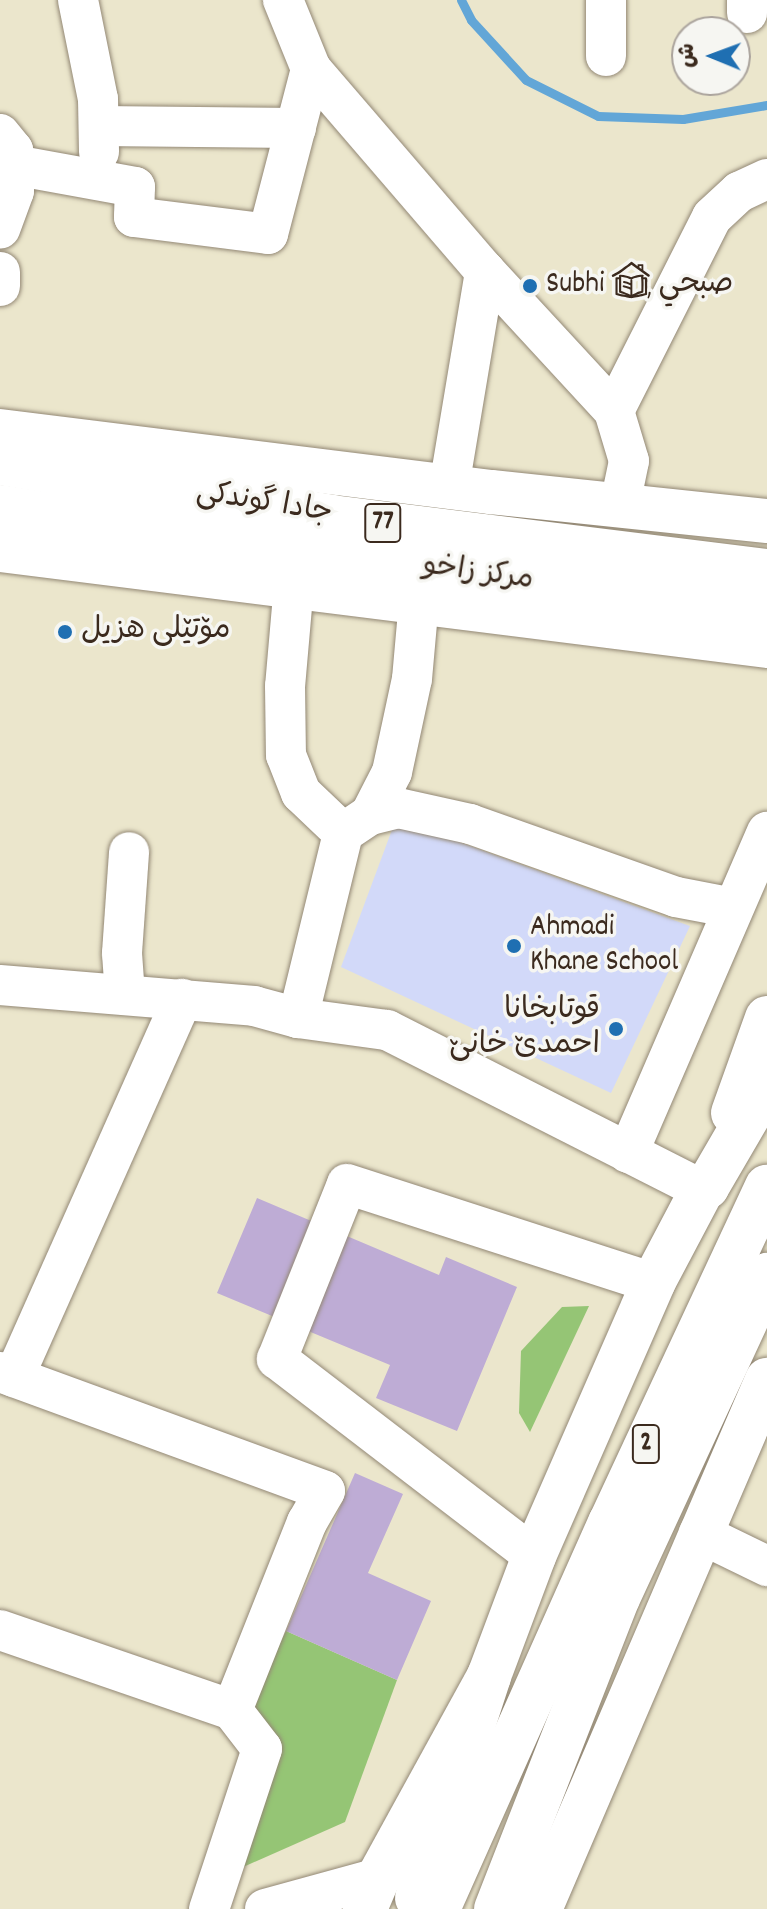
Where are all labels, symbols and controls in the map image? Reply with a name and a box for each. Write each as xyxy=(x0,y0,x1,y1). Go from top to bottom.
north arrow xyxy=(671,16,751,96)
text: ش xyxy=(673,43,704,68)
place label: Subhi 🏠 صبحي xyxy=(546,268,733,304)
marker: Subhi 🏠 صبحي xyxy=(521,277,539,295)
street label: جادا گوندکی xyxy=(193,476,335,534)
road number: 77 xyxy=(363,499,403,547)
street label: مركز زاخو xyxy=(421,549,535,601)
place label: مۆتێلی هزیل xyxy=(81,614,230,650)
marker: مۆتێلی هزیل xyxy=(56,623,74,641)
place label: Ahmadi Khane School xyxy=(530,911,678,982)
marker: Ahmadi Khane School xyxy=(505,937,523,955)
place label: قوتابخانا احمدێ خانێ xyxy=(449,994,600,1064)
marker: قوتابخانا احمدێ خانێ xyxy=(607,1020,625,1038)
road number: 2 xyxy=(630,1420,662,1468)

